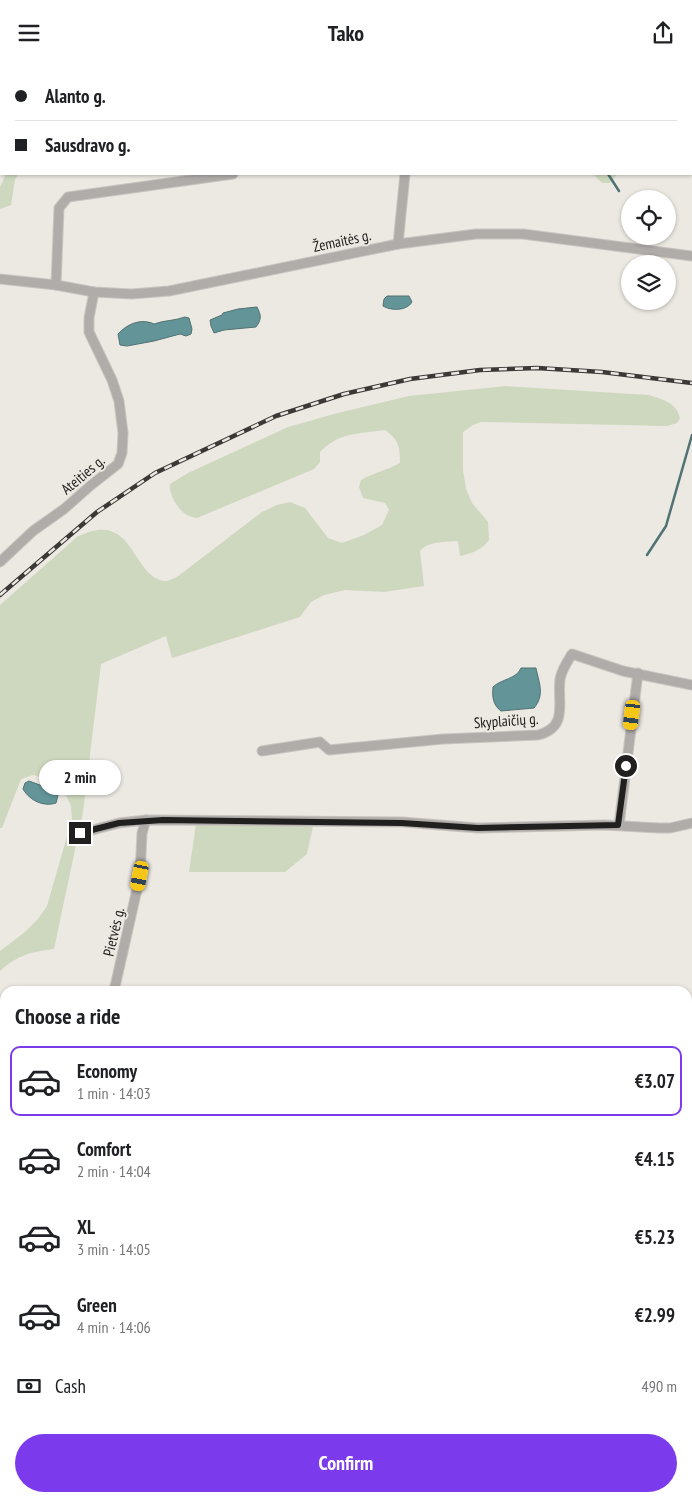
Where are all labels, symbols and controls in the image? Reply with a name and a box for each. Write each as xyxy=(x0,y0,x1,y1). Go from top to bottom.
icon: menu xyxy=(15,19,43,47)
text: Tako xyxy=(328,19,364,47)
icon: share xyxy=(649,19,677,47)
text: Alanto g. xyxy=(45,84,106,108)
text: Sausdravo g. xyxy=(45,133,130,157)
map controls xyxy=(621,190,676,310)
button: locate xyxy=(621,190,676,245)
street label: Žemaitės g. xyxy=(311,225,373,256)
button: layers xyxy=(621,255,676,310)
street label: Ateities g. xyxy=(57,451,109,498)
car xyxy=(622,699,641,731)
street label: Skyplaičių g. xyxy=(473,709,539,732)
route start xyxy=(615,755,637,777)
callout: 2 min xyxy=(39,761,121,795)
text: 2 min xyxy=(64,767,96,787)
route end xyxy=(69,822,91,844)
car xyxy=(129,860,150,892)
street label: Pietvės g. xyxy=(99,905,128,958)
text: Choose a ride xyxy=(15,1002,120,1030)
icon: car xyxy=(17,1059,62,1104)
text: Economy xyxy=(77,1059,137,1083)
text: €3.07 xyxy=(635,1069,675,1093)
text: 1 min · 14:03 xyxy=(77,1083,151,1103)
icon: car xyxy=(17,1137,62,1182)
text: Comfort xyxy=(77,1137,131,1161)
text: €4.15 xyxy=(635,1147,675,1171)
text: 2 min · 14:04 xyxy=(77,1161,151,1181)
icon: car xyxy=(17,1215,62,1260)
text: XL xyxy=(77,1215,95,1239)
text: €5.23 xyxy=(635,1225,675,1249)
text: 3 min · 14:05 xyxy=(77,1239,151,1259)
icon: car xyxy=(17,1293,62,1338)
text: Green xyxy=(77,1293,117,1317)
text: €2.99 xyxy=(635,1303,675,1327)
text: 4 min · 14:06 xyxy=(77,1317,151,1337)
icon: cash xyxy=(15,1372,43,1400)
text: Cash xyxy=(55,1374,86,1398)
text: 490 m xyxy=(642,1376,677,1396)
button: Confirm xyxy=(15,1434,677,1492)

